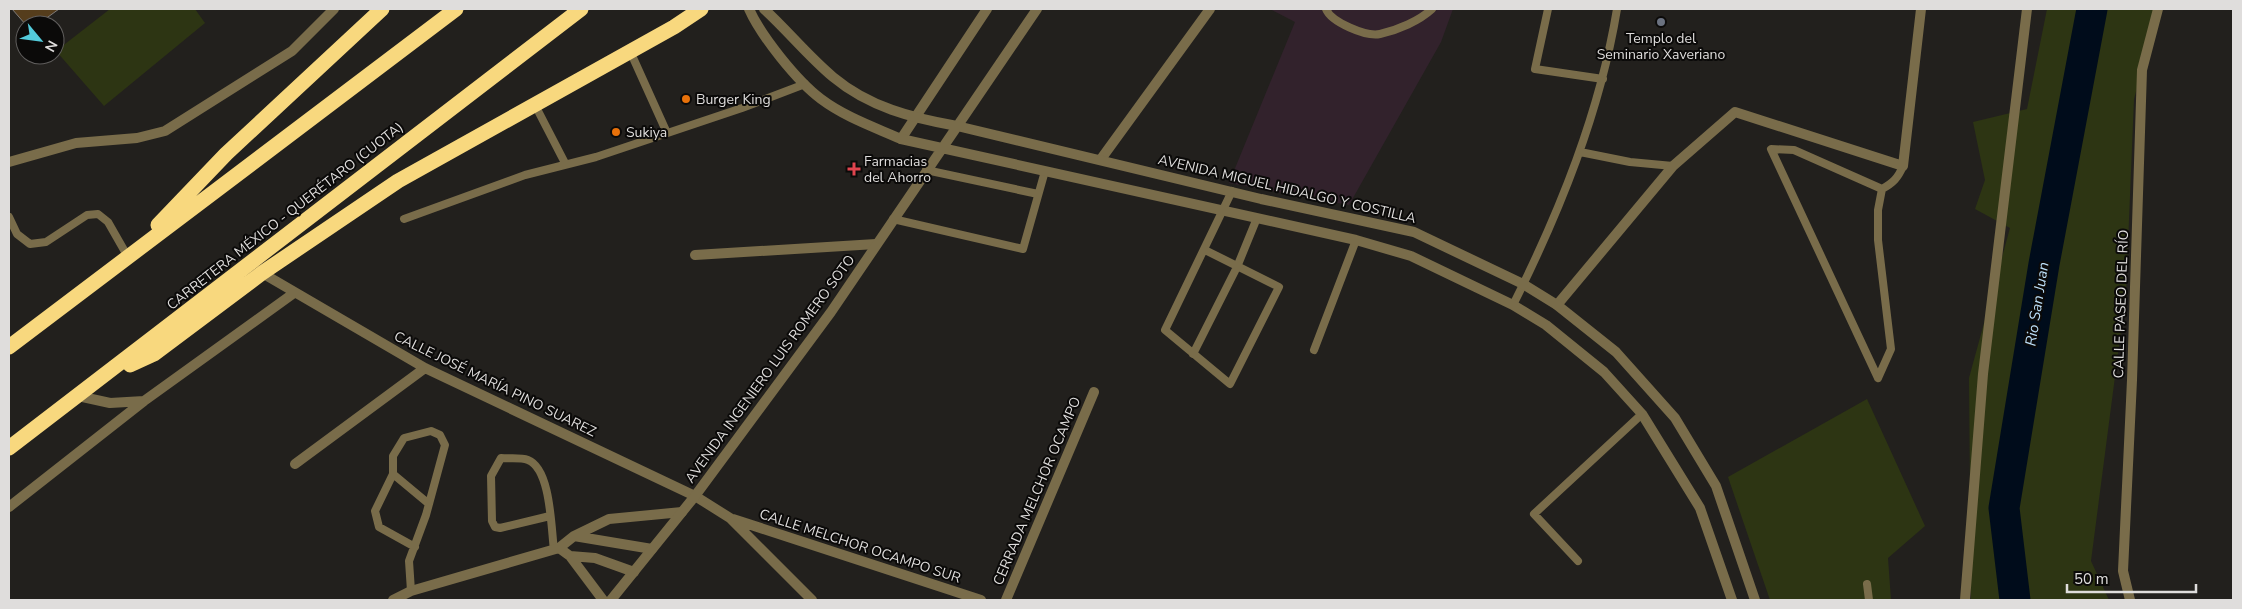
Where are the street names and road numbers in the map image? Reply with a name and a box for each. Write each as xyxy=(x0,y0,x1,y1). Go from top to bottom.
street label: CARRETERA MÉXICO - QUERÉTARO (CUOTA) xyxy=(163,118,407,314)
street label: AVENIDA MIGUEL HIDALGO Y COSTILLA xyxy=(1156,150,1418,228)
street label: CALLE PASEO DEL RÍO xyxy=(2109,229,2133,379)
street label: AVENIDA INGENIERO LUIS ROMERO SOTO xyxy=(681,251,859,487)
street label: CALLE JOSÉ MARÍA PINO SUAREZ xyxy=(391,327,599,441)
street label: CERRADA MELCHOR OCAMPO xyxy=(989,394,1085,588)
street label: CALLE MELCHOR OCAMPO SUR xyxy=(757,504,963,588)

